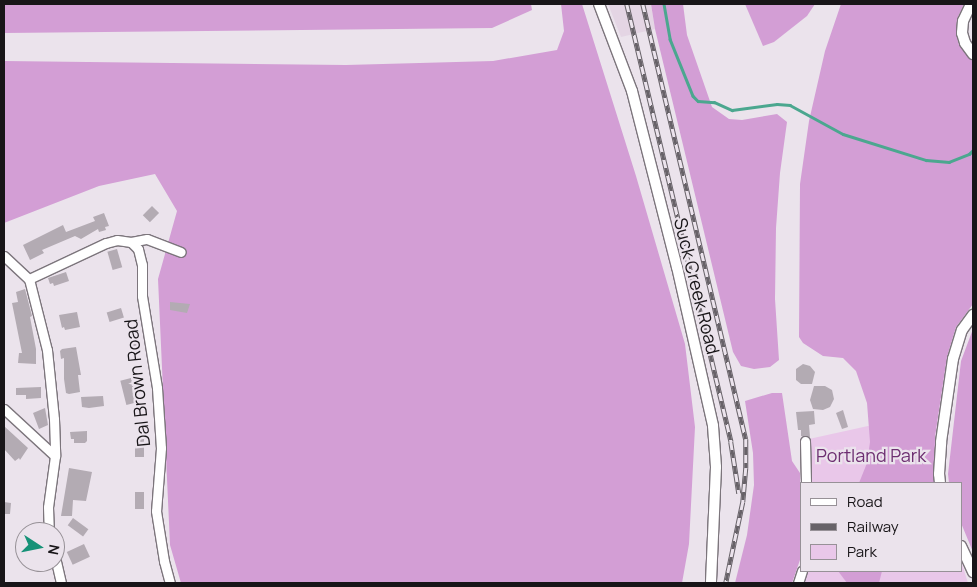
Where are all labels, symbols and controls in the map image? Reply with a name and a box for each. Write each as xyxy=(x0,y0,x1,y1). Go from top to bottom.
street label: Suck Creek Road xyxy=(670,216,724,356)
street label: Dal Brown Road xyxy=(120,318,154,448)
park label: Portland Park xyxy=(816,444,926,466)
legend xyxy=(800,482,962,572)
text: Road xyxy=(847,491,883,512)
text: Railway xyxy=(847,516,899,537)
north arrow xyxy=(15,522,65,572)
text: Park xyxy=(847,541,877,562)
text: N xyxy=(44,543,65,557)

